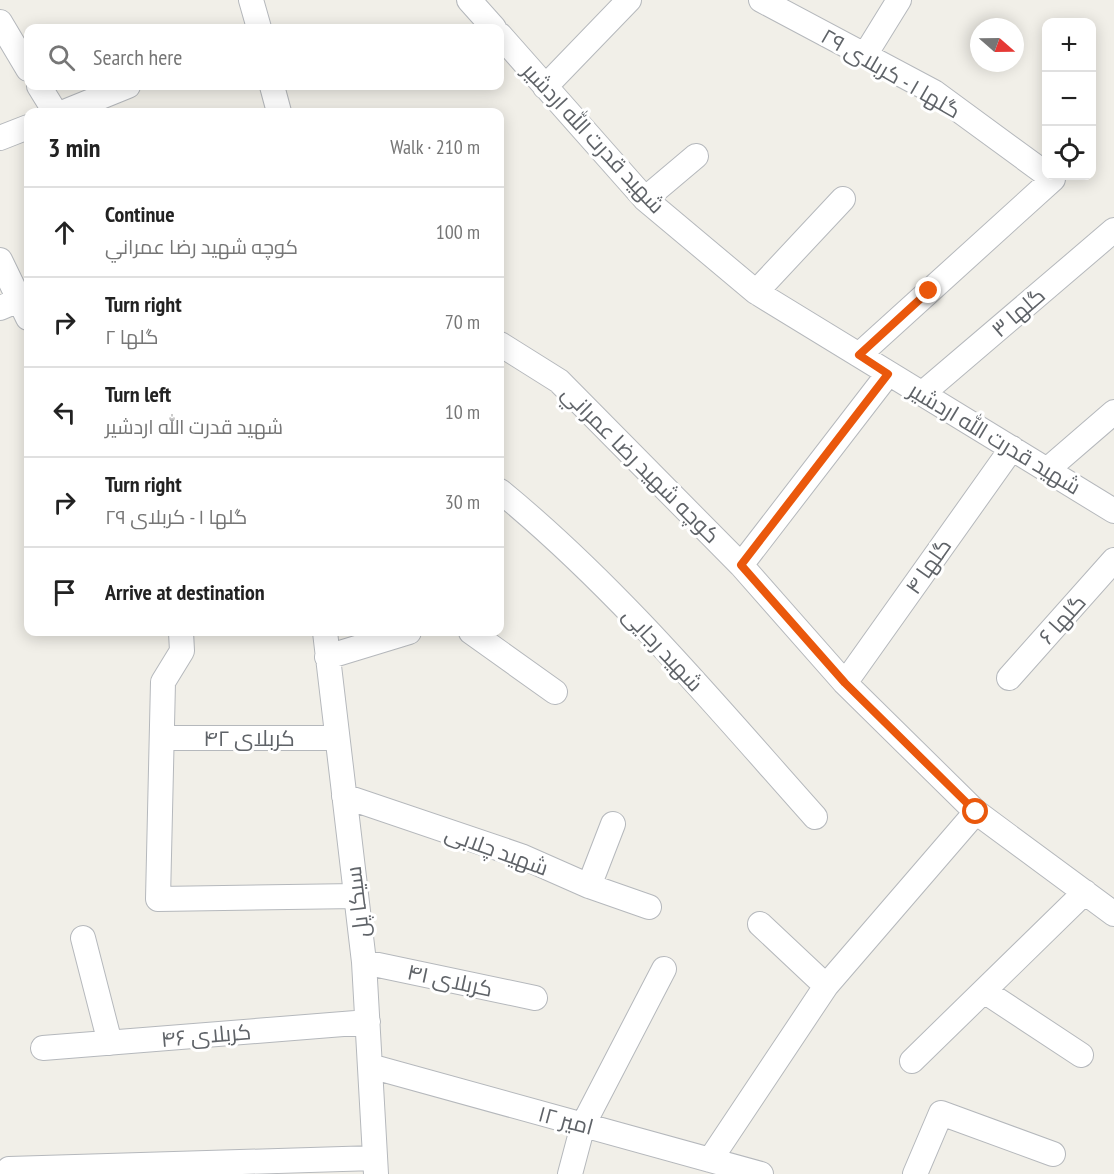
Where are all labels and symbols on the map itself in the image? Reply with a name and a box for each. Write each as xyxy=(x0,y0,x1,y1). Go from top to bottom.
north arrow xyxy=(970,18,1024,72)
street label: گلها ۱ - کربلای ۲۹ xyxy=(816,22,966,124)
street label: شهید قدرت الله اردشیر xyxy=(516,55,671,219)
route end xyxy=(915,277,941,303)
street label: گلها ۳ xyxy=(985,281,1051,343)
street label: شهید قدرت الله اردشیر xyxy=(902,375,1086,500)
street label: كوچه شهيد رضا عمراني xyxy=(554,379,726,551)
street label: گلها ۴ xyxy=(899,533,957,599)
street label: گلها ۶ xyxy=(1032,588,1092,650)
street label: شهید رجایی xyxy=(617,601,709,697)
street label: کربلای ۴۲ xyxy=(203,724,295,752)
route start xyxy=(962,798,988,824)
street label: شهید چلابی xyxy=(441,818,552,883)
street label: سیکا پل xyxy=(339,865,376,939)
street label: کربلای ۴۱ xyxy=(405,957,495,1003)
street label: کربلای ۴۶ xyxy=(160,1017,252,1053)
street label: امير ۱۲ xyxy=(535,1099,597,1141)

